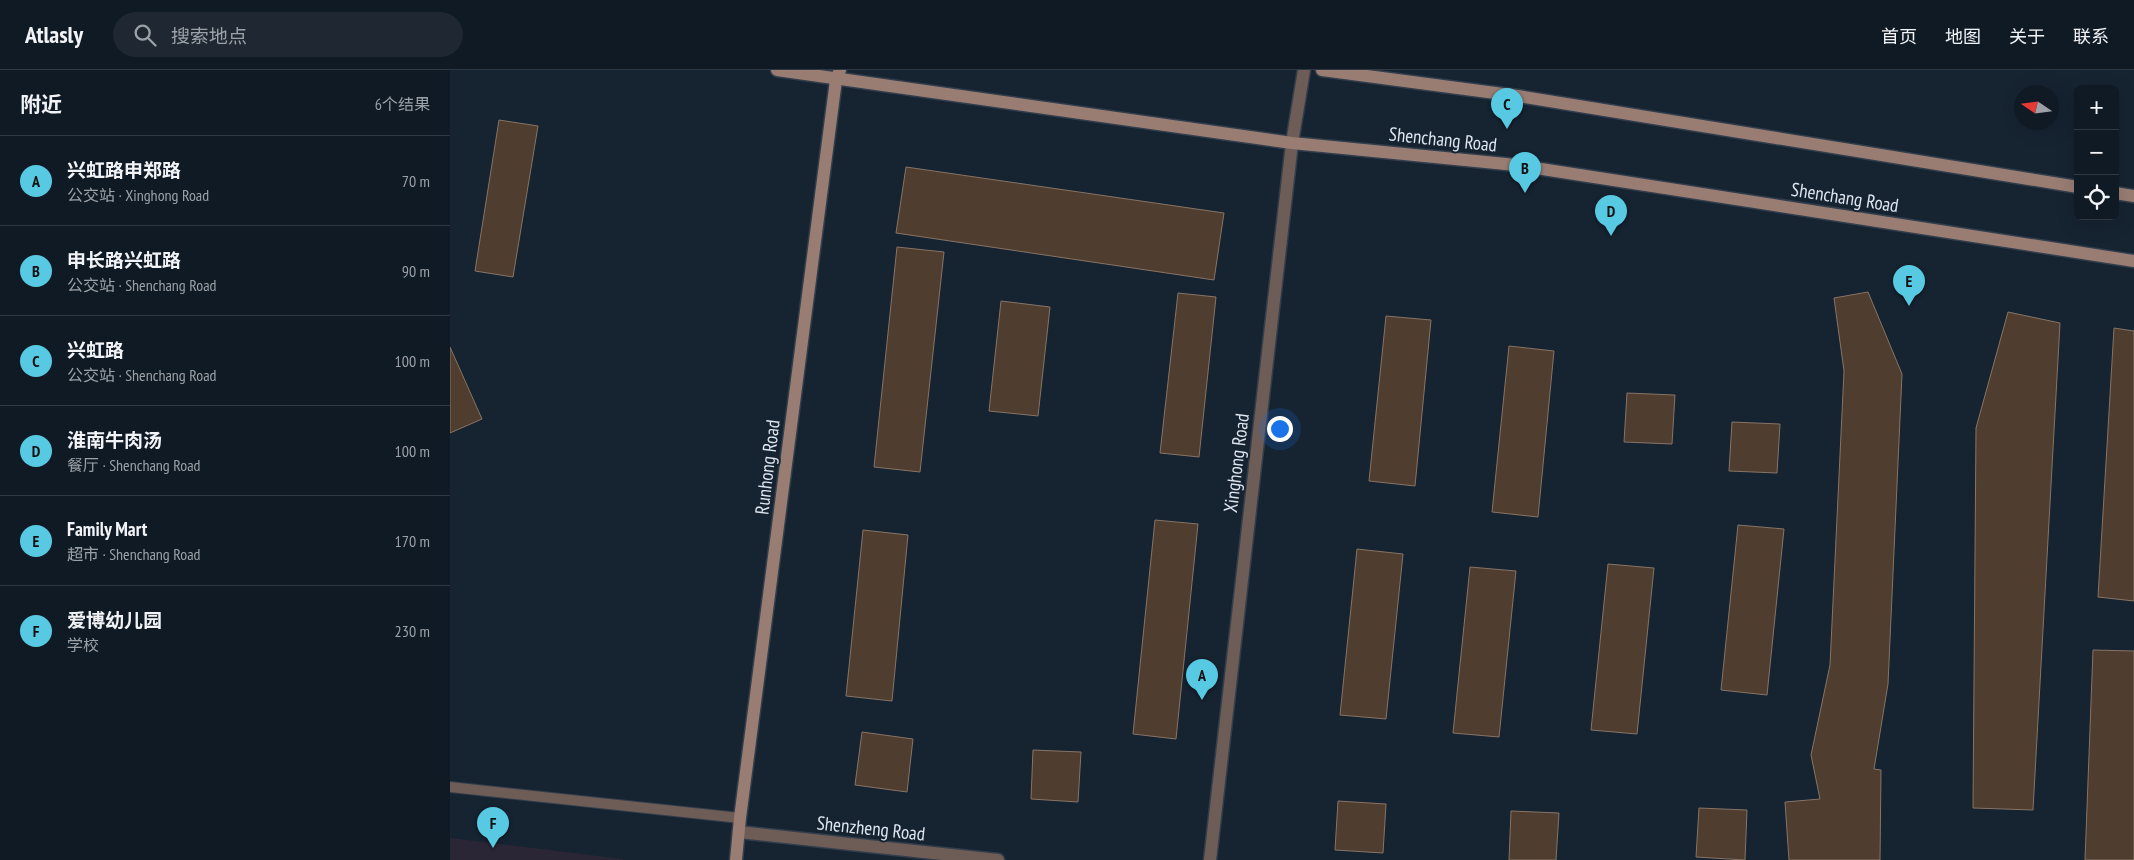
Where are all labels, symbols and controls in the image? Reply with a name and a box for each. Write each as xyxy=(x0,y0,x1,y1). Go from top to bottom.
search box xyxy=(113,12,463,57)
text: Atlasly xyxy=(25,19,83,50)
icon: search xyxy=(131,21,159,49)
text: 搜索地点 xyxy=(171,24,247,48)
text: 首页 xyxy=(1881,25,1917,48)
text: 地图 xyxy=(1945,25,1981,48)
text: 关于 xyxy=(2009,25,2045,48)
text: 联系 xyxy=(2073,25,2109,48)
north arrow xyxy=(2014,85,2059,130)
map controls xyxy=(2074,85,2119,220)
button: + xyxy=(2074,85,2119,130)
pin: C xyxy=(1491,88,1523,129)
text: 附近 xyxy=(20,91,62,118)
text: 6个结果 xyxy=(375,94,430,114)
street label: Shenchang Road xyxy=(1388,121,1498,157)
button: − xyxy=(2074,130,2119,175)
pin: B xyxy=(1509,152,1541,193)
text: 兴虹路申郑路 xyxy=(67,158,181,182)
text: A xyxy=(32,171,40,191)
text: 70 m xyxy=(402,171,430,191)
button: locate xyxy=(2074,175,2119,220)
street label: Shenchang Road xyxy=(1790,177,1900,217)
text: 公交站 · Xinghong Road xyxy=(67,185,209,205)
pin: D xyxy=(1595,195,1627,236)
text: 申长路兴虹路 xyxy=(67,248,181,272)
text: B xyxy=(32,261,40,281)
text: 90 m xyxy=(402,261,430,281)
pin: E xyxy=(1893,265,1925,306)
text: 公交站 · Shenchang Road xyxy=(67,275,216,295)
text: 兴虹路 xyxy=(67,338,124,362)
text: C xyxy=(32,351,40,371)
text: 100 m xyxy=(395,351,430,371)
text: 公交站 · Shenchang Road xyxy=(67,365,216,385)
street label: Xinghong Road xyxy=(1218,412,1254,514)
your location xyxy=(1267,416,1293,442)
street label: Runhong Road xyxy=(749,418,785,516)
text: 淮南牛肉汤 xyxy=(67,428,162,452)
text: D xyxy=(32,441,40,461)
text: 100 m xyxy=(395,441,430,461)
text: 餐厅 · Shenchang Road xyxy=(67,455,200,475)
text: Family Mart xyxy=(67,517,147,541)
text: E xyxy=(33,531,39,551)
text: 170 m xyxy=(395,531,430,551)
text: 超市 · Shenchang Road xyxy=(67,544,200,564)
text: 爱博幼儿园 xyxy=(67,608,162,632)
text: F xyxy=(33,621,39,641)
text: 230 m xyxy=(395,621,430,641)
text: 学校 xyxy=(67,635,99,655)
pin: A xyxy=(1186,659,1218,700)
pin: F xyxy=(477,807,509,848)
street label: Shenzheng Road xyxy=(816,810,926,846)

